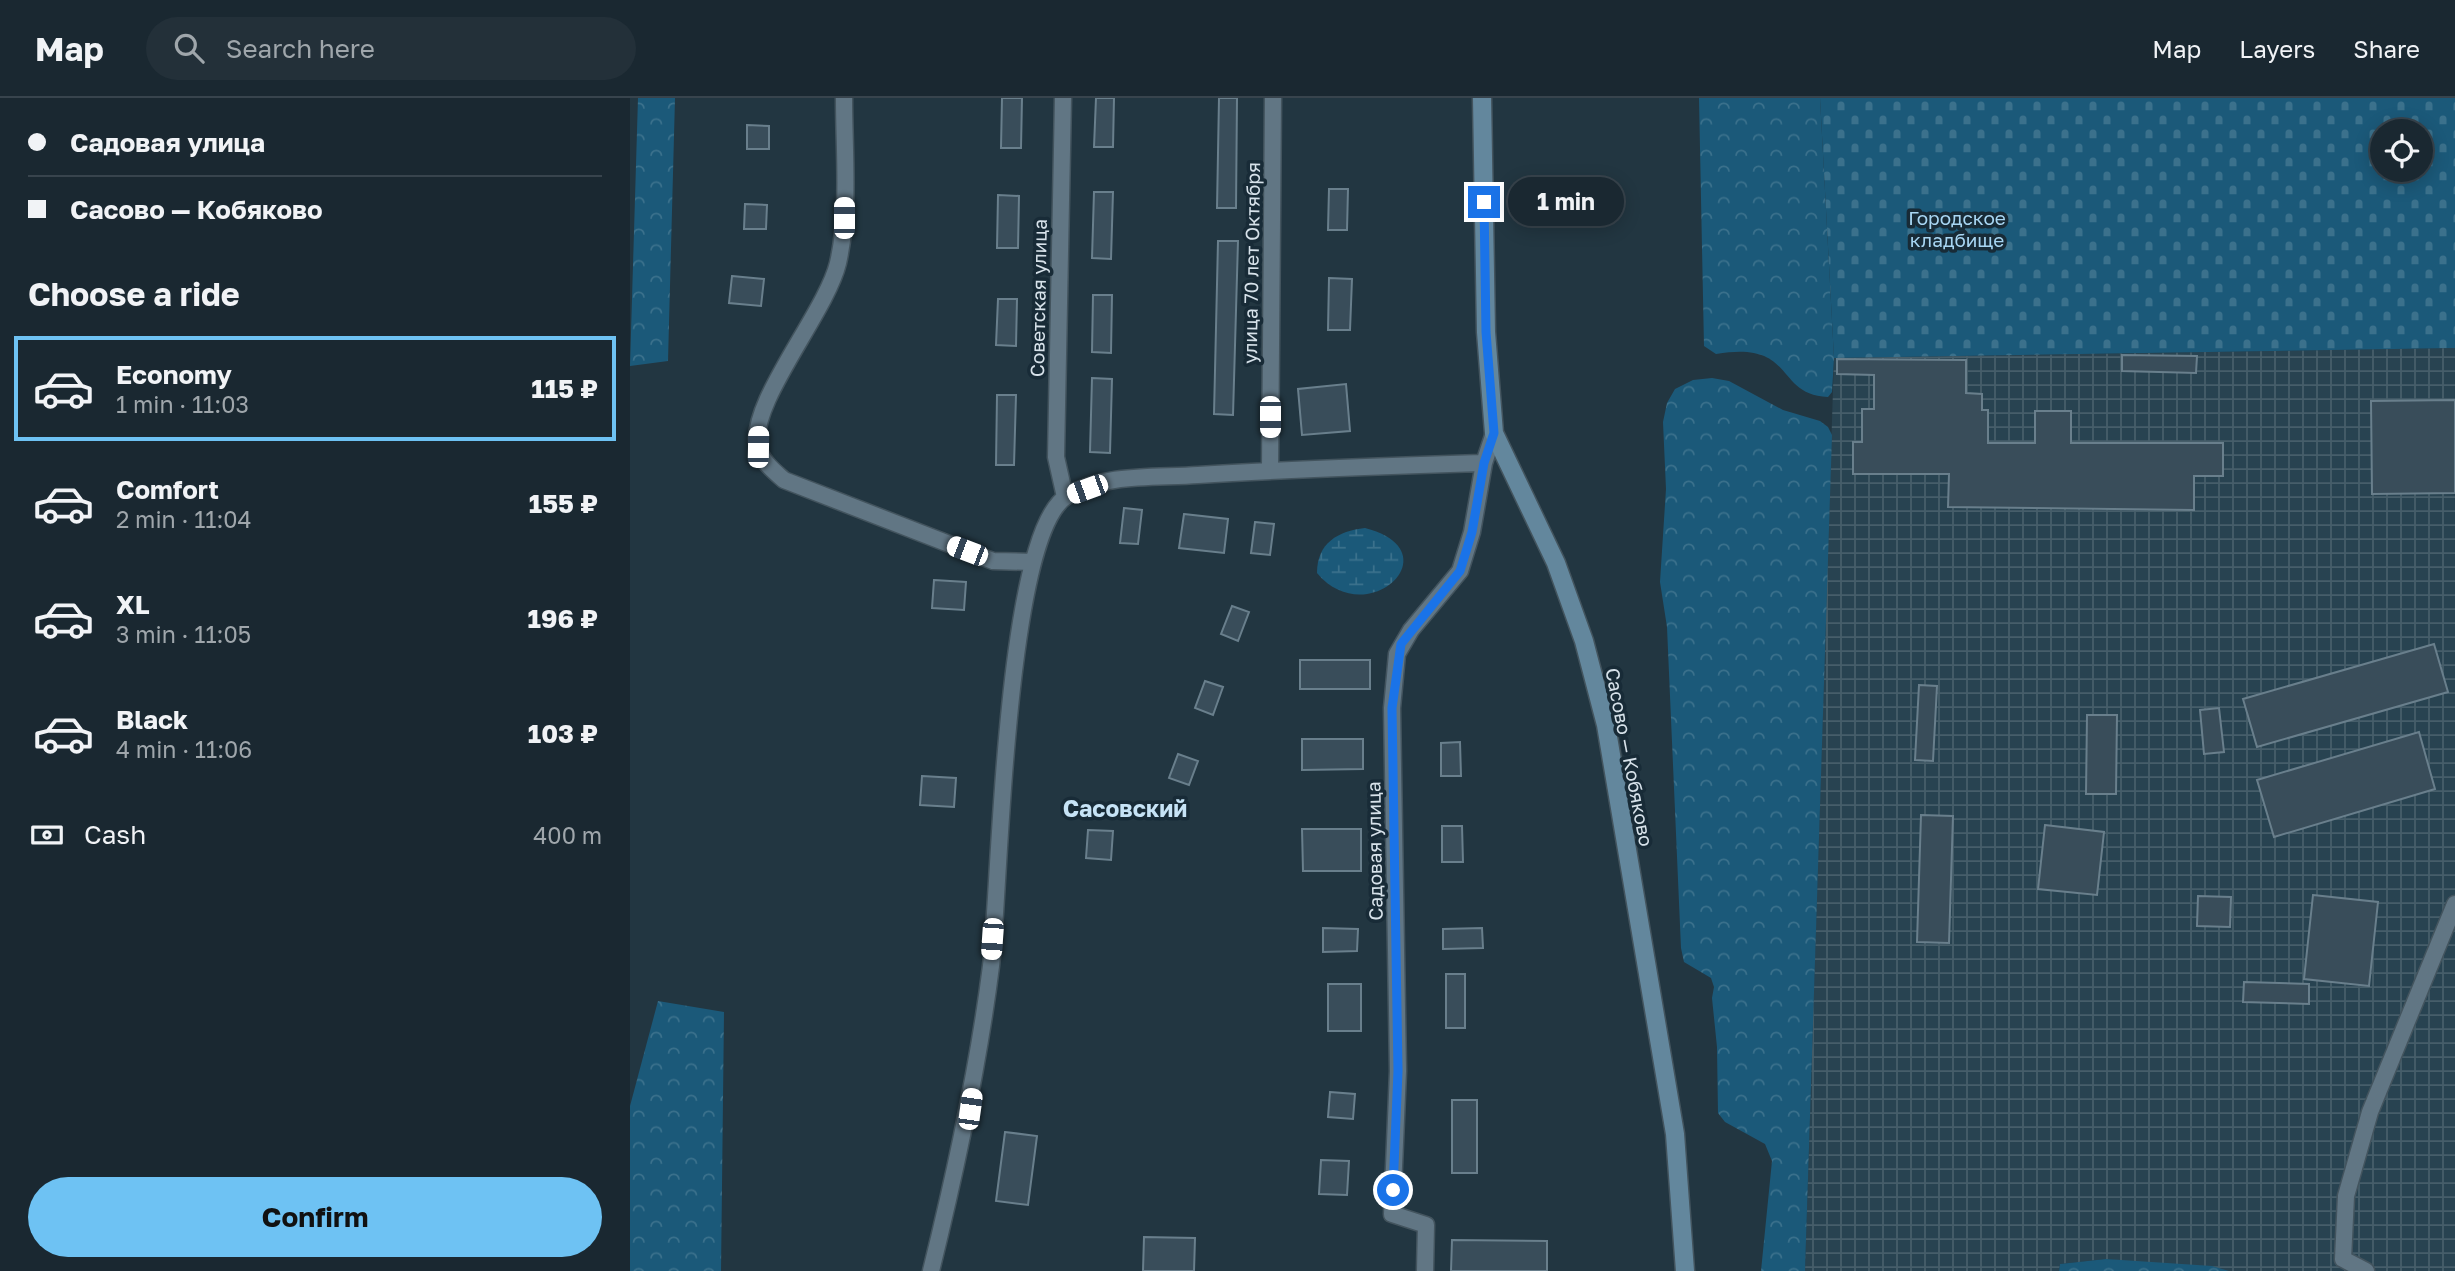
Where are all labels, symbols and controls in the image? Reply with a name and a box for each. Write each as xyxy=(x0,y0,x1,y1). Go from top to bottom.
search box xyxy=(146,17,636,80)
text: Map xyxy=(35,29,104,68)
icon: search xyxy=(170,29,208,67)
text: Search here xyxy=(226,33,375,64)
text: Map xyxy=(2152,34,2201,63)
text: Layers xyxy=(2239,34,2315,63)
text: Share xyxy=(2353,34,2420,63)
map controls xyxy=(2370,119,2433,182)
button: locate xyxy=(2370,119,2433,182)
text: Садовая улица xyxy=(70,127,265,158)
street label: улица 70 лет Октября xyxy=(1238,162,1264,364)
callout: 1 min xyxy=(1508,178,1624,226)
route end xyxy=(1468,186,1500,218)
text: 1 min xyxy=(1537,187,1595,215)
text: Сасово — Кобяково xyxy=(70,194,323,225)
car xyxy=(834,197,855,239)
park label: Городское кладбище xyxy=(1908,206,2006,251)
street label: Советская улица xyxy=(1025,219,1051,377)
text: Choose a ride xyxy=(28,275,240,313)
icon: car xyxy=(32,357,95,420)
text: Economy xyxy=(116,359,232,390)
text: 115 ₽ xyxy=(531,373,598,404)
text: 1 min · 11:03 xyxy=(116,390,249,418)
car xyxy=(1260,396,1281,438)
car xyxy=(748,426,769,468)
icon: car xyxy=(32,472,95,535)
car xyxy=(1064,472,1111,506)
text: Comfort xyxy=(116,474,219,505)
text: 155 ₽ xyxy=(529,488,598,519)
text: 2 min · 11:04 xyxy=(116,505,252,533)
car xyxy=(944,534,991,568)
icon: car xyxy=(32,587,95,650)
text: XL xyxy=(116,589,150,620)
text: 196 ₽ xyxy=(528,603,598,634)
text: 3 min · 11:05 xyxy=(116,620,251,648)
street label: Сасово — Кобяково xyxy=(1601,666,1659,848)
icon: car xyxy=(32,702,95,765)
text: Black xyxy=(116,704,188,735)
text: 103 ₽ xyxy=(528,718,598,749)
text: 4 min · 11:06 xyxy=(116,735,252,763)
street label: Садовая улица xyxy=(1361,781,1387,921)
district label: Сасовский xyxy=(1063,794,1187,822)
icon: cash xyxy=(28,816,66,854)
text: Cash xyxy=(84,819,146,850)
text: 400 m xyxy=(533,821,602,849)
car xyxy=(981,917,1004,961)
car xyxy=(957,1087,984,1131)
route start xyxy=(1377,1174,1409,1206)
button: Confirm xyxy=(28,1177,602,1257)

